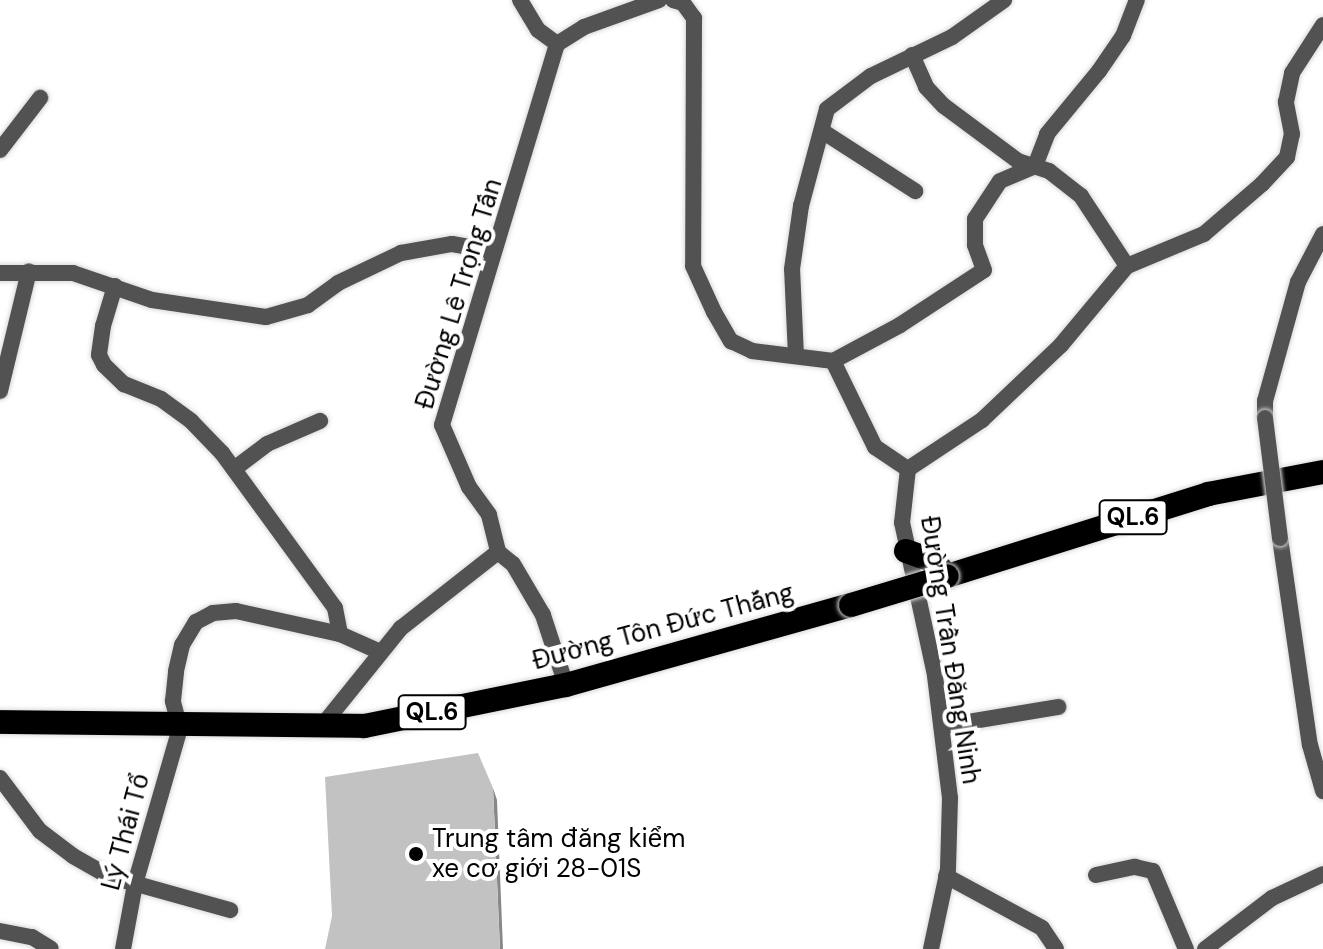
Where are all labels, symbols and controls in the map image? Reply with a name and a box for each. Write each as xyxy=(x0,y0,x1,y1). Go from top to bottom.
street label: Đường Lê Trọng Tấn xyxy=(409,175,509,413)
road number: QL.6 xyxy=(1097,497,1169,537)
street label: Đường Trần Đăng Ninh xyxy=(913,514,987,786)
street label: Đường Tôn Đức Thắng xyxy=(529,577,797,677)
road number: QL.6 xyxy=(396,692,468,732)
street label: Lý Thái Tổ xyxy=(95,770,157,894)
place label: Trung tâm đăng kiểm xe cơ giới 28-01S xyxy=(432,823,685,884)
marker: Trung tâm đăng kiểm xe cơ giới 28-01S xyxy=(407,845,425,863)

